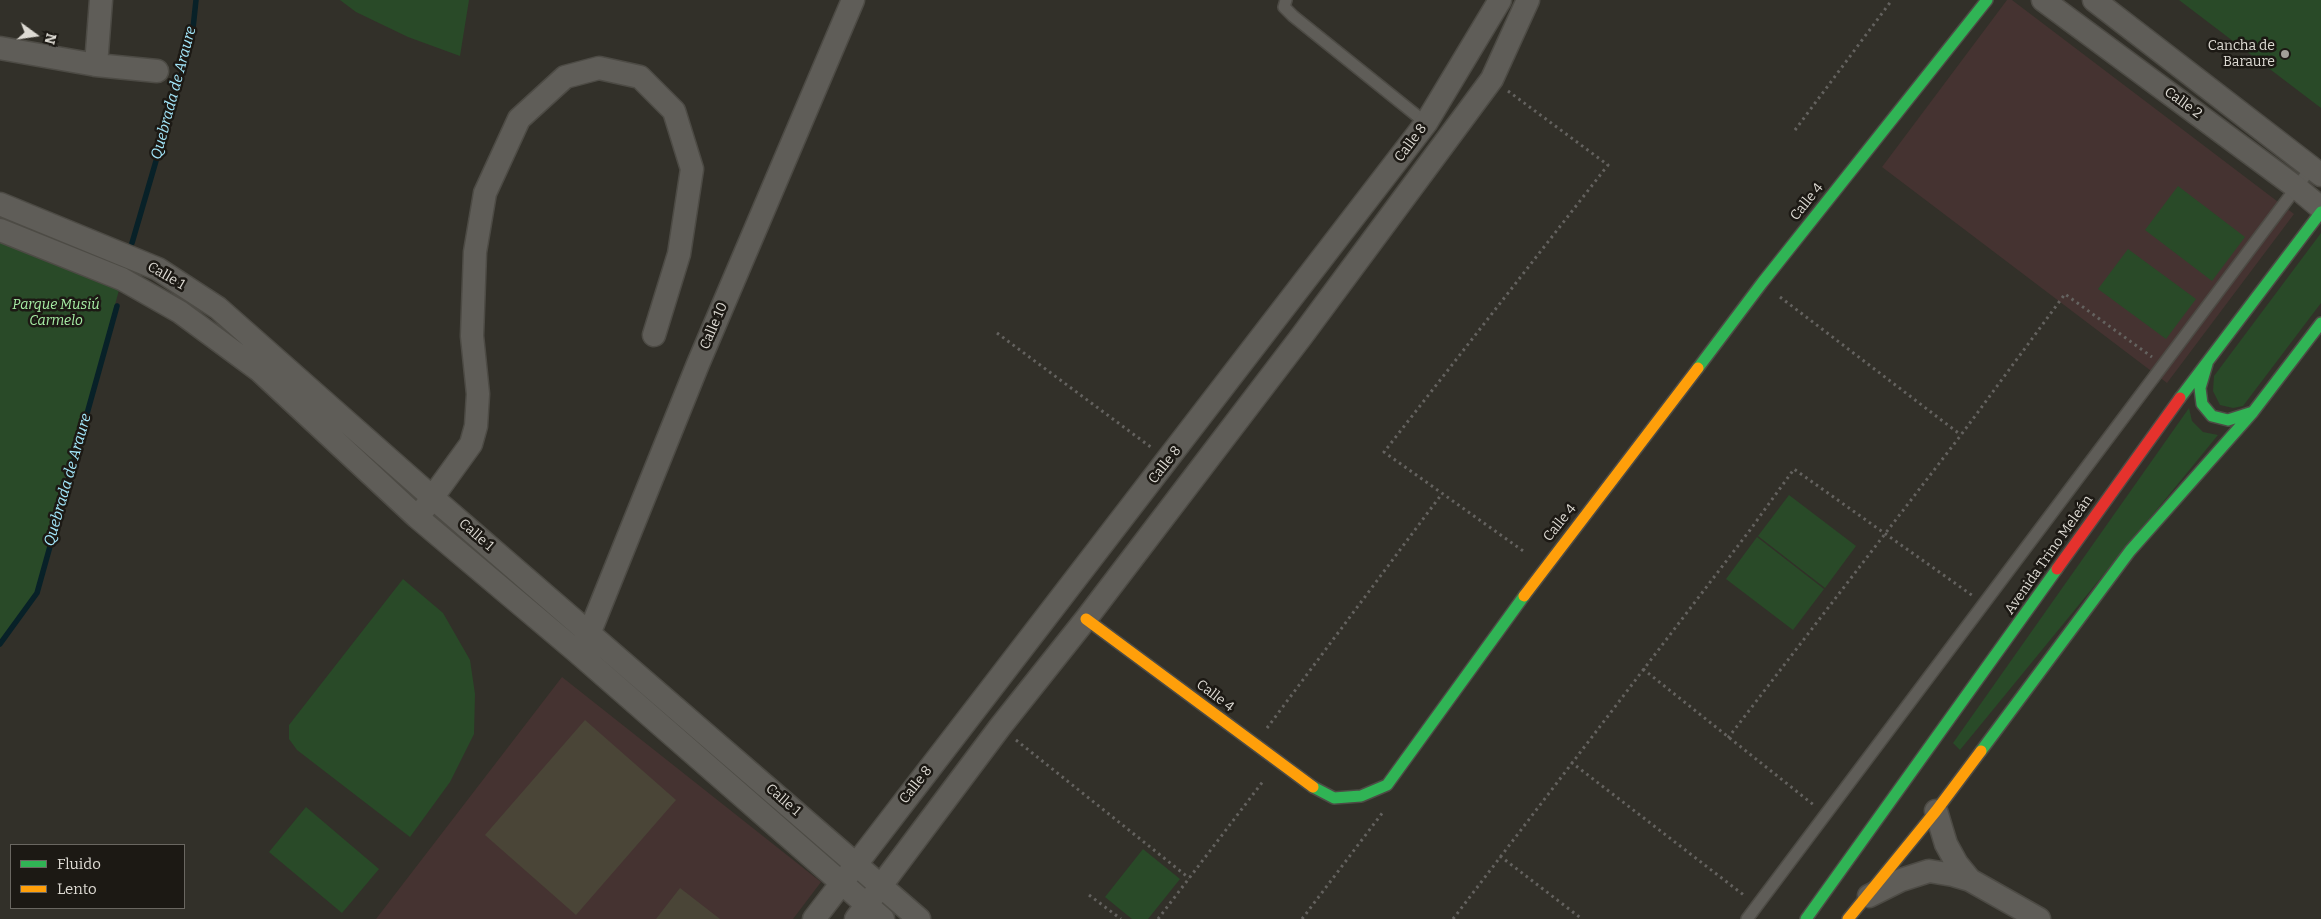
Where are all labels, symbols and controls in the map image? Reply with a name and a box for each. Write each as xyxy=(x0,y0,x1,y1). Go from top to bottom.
north arrow xyxy=(10,10,60,60)
water label: Quebrada de Araure xyxy=(148,24,200,162)
text: N xyxy=(40,31,60,46)
place label: Cancha de Baraure xyxy=(2208,38,2275,70)
marker: Cancha de Baraure xyxy=(2279,48,2291,60)
street label: Calle 2 xyxy=(2161,84,2205,122)
street label: Calle 8 xyxy=(1391,121,1431,165)
street label: Calle 4 xyxy=(1787,180,1827,224)
street label: Calle 1 xyxy=(144,259,188,293)
park label: Parque Musiú Carmelo xyxy=(12,297,100,330)
street label: Calle 10 xyxy=(697,300,731,352)
water label: Quebrada de Araure xyxy=(40,412,96,548)
street label: Calle 8 xyxy=(1145,443,1185,487)
street label: Avenida Trino Meleán xyxy=(2002,492,2096,618)
street label: Calle 4 xyxy=(1540,501,1580,545)
street label: Calle 1 xyxy=(455,515,497,555)
street label: Calle 4 xyxy=(1193,676,1237,716)
street label: Calle 8 xyxy=(896,763,936,807)
street label: Calle 1 xyxy=(762,780,804,820)
legend xyxy=(10,844,185,909)
text: Fluido xyxy=(57,855,101,873)
text: Lento xyxy=(57,880,97,898)

